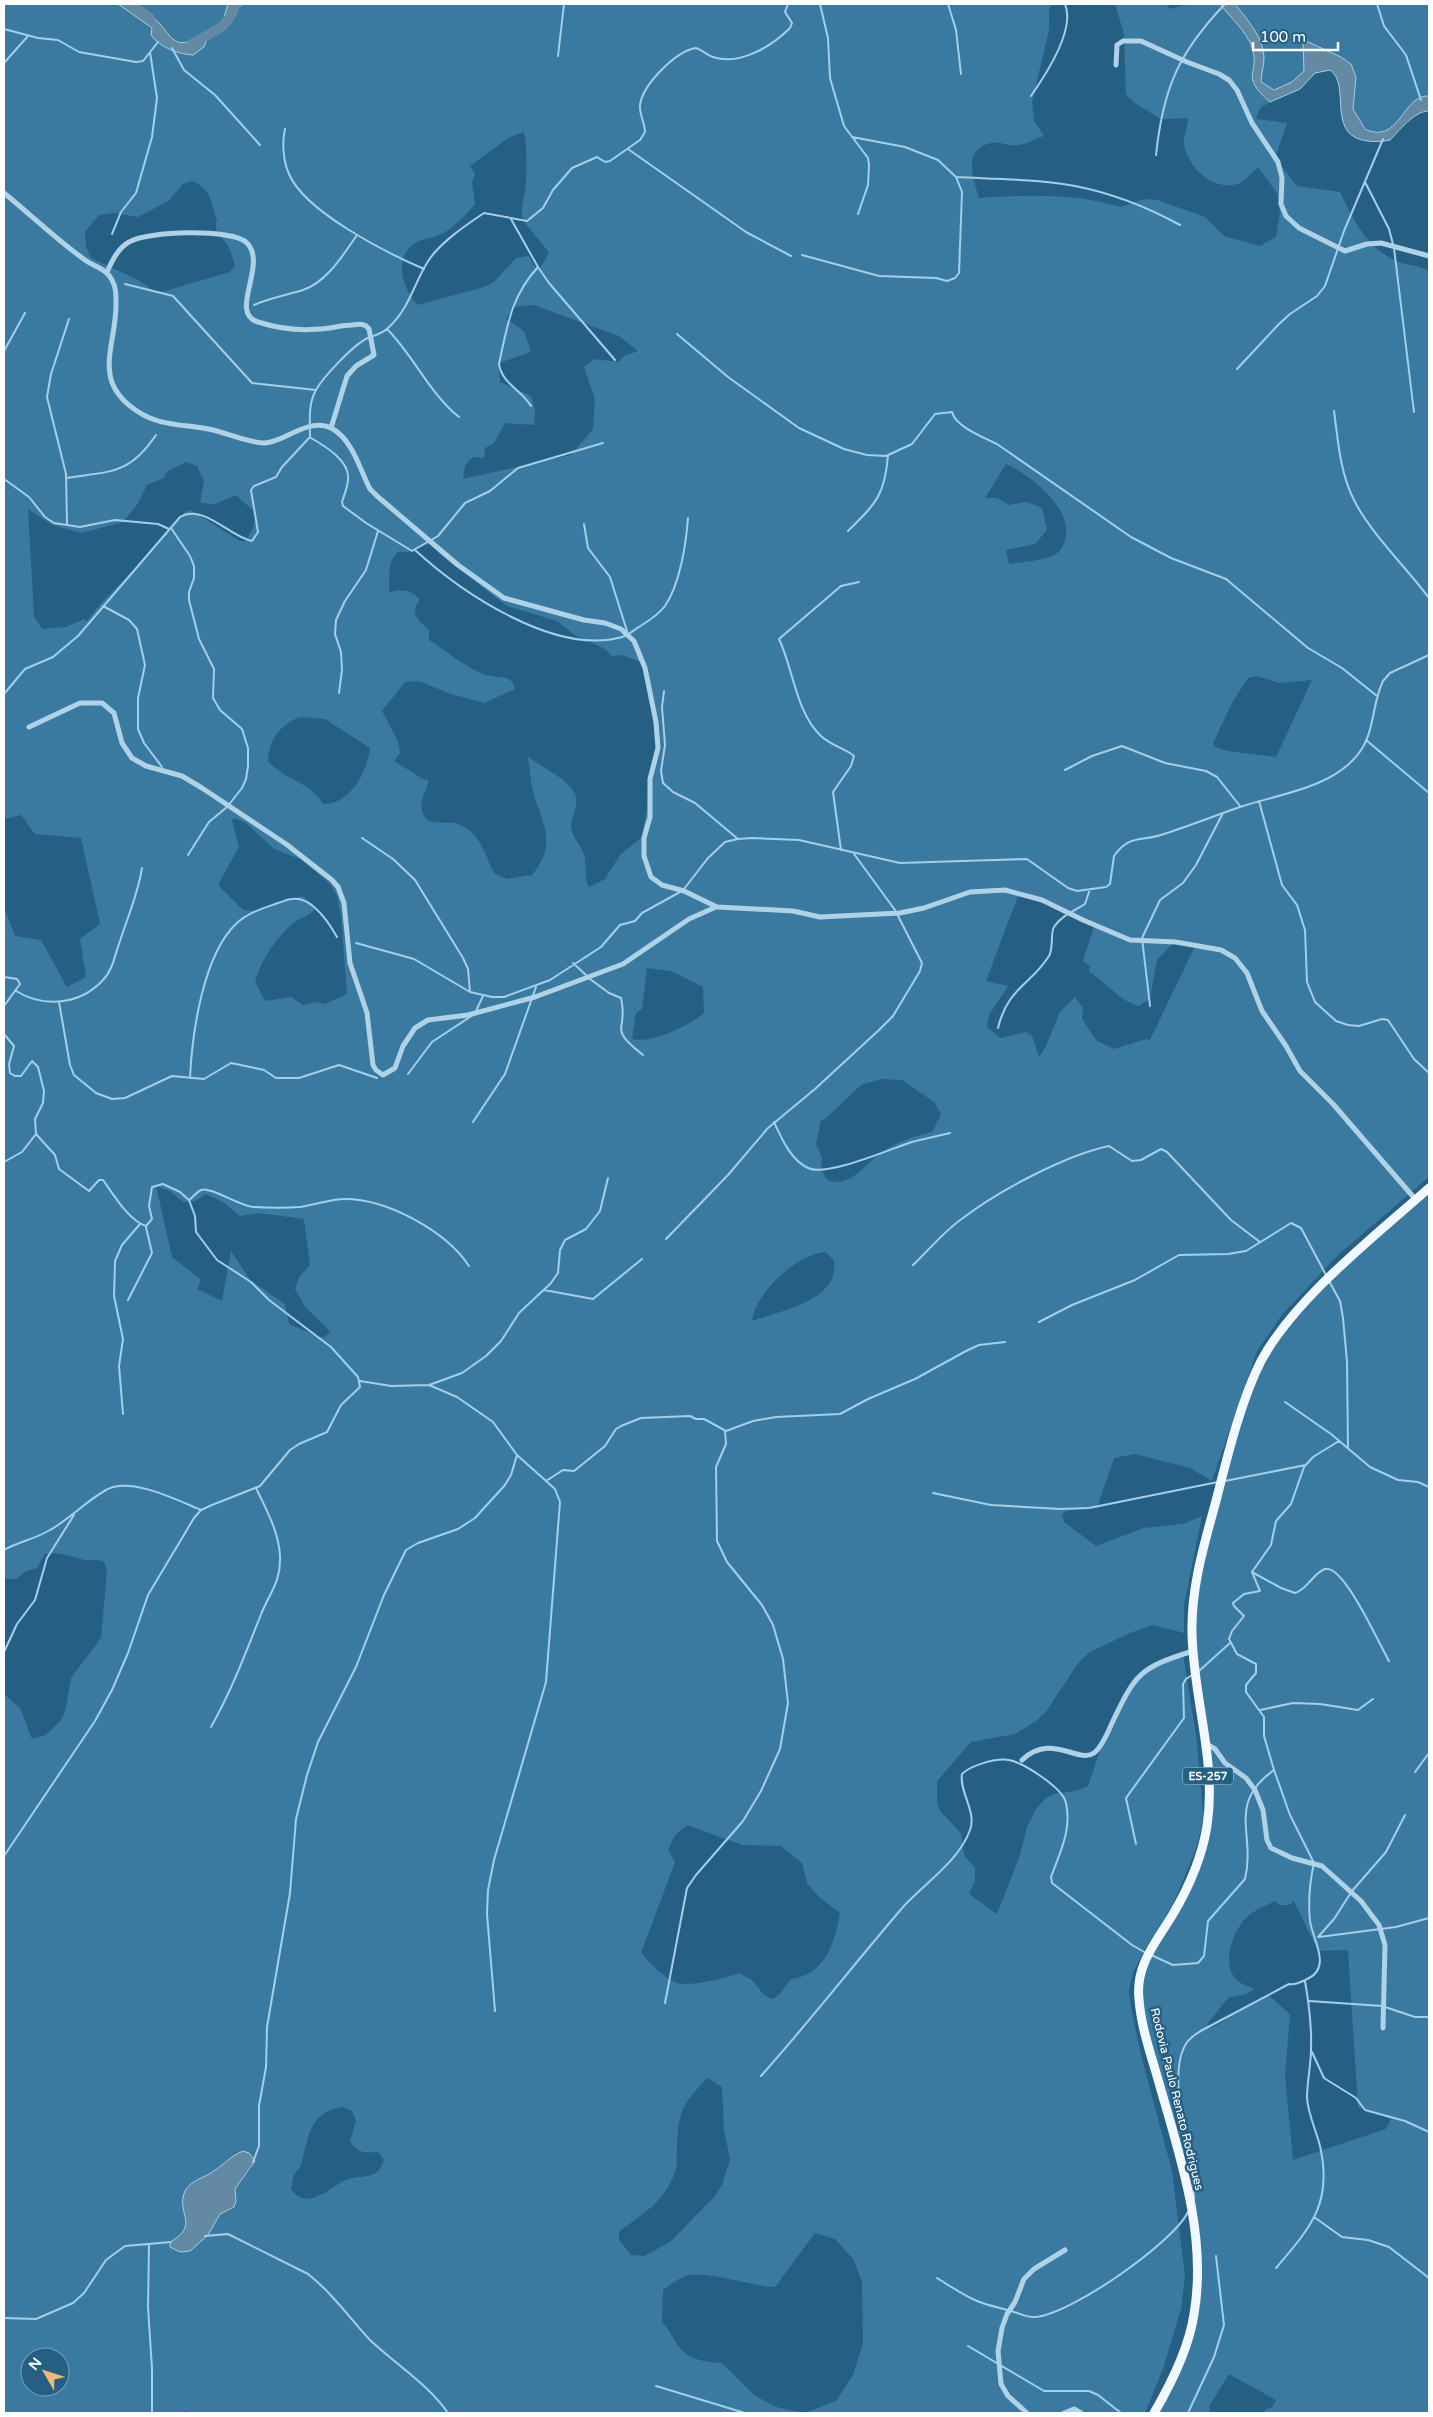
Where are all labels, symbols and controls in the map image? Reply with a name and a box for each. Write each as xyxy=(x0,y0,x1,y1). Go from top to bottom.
scale bar xyxy=(1253,20,1338,52)
text: 100 m xyxy=(1260,28,1306,46)
road number: ES-257 xyxy=(1183,1768,1233,1784)
street label: Rodovia Paulo Renato Rodrigues xyxy=(1148,2006,1207,2192)
north arrow xyxy=(20,2347,70,2397)
text: N xyxy=(25,2354,45,2374)

